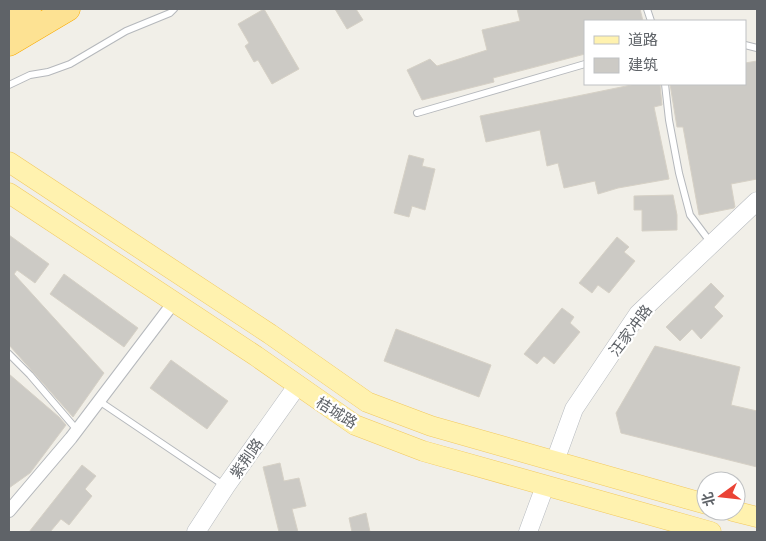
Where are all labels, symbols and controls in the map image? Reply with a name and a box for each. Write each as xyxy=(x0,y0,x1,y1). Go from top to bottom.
legend xyxy=(584,20,746,85)
text: 道路 xyxy=(628,30,658,48)
text: 建筑 xyxy=(628,55,658,73)
street label: 汪家冲路 xyxy=(605,301,655,359)
street label: 桔城路 xyxy=(313,392,361,432)
street label: 紫荆路 xyxy=(226,434,266,482)
north arrow xyxy=(696,471,746,521)
text: 北 xyxy=(698,491,718,508)

